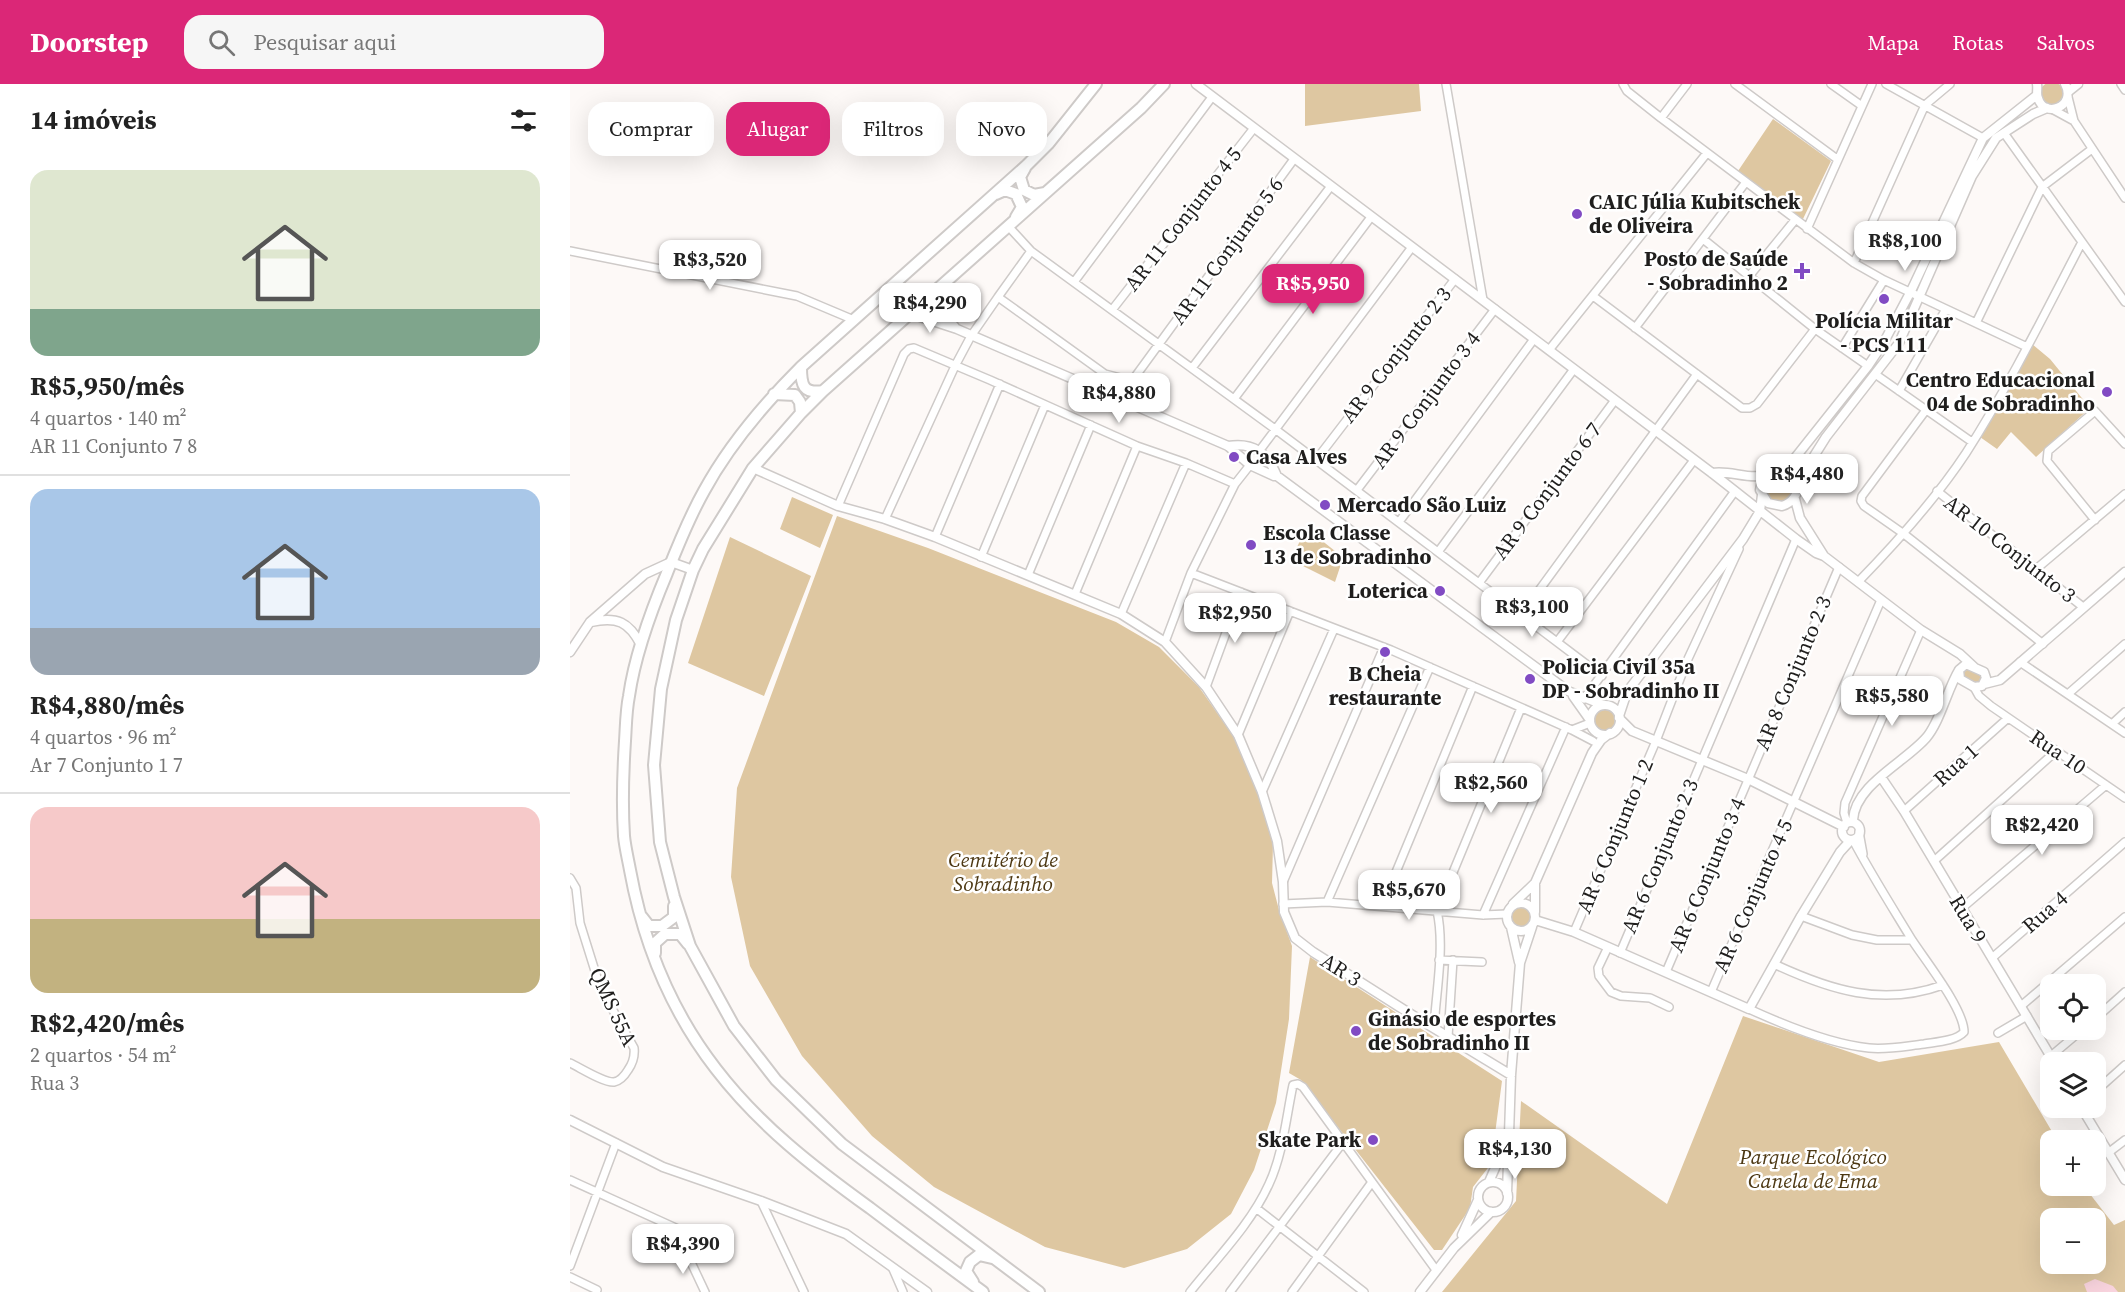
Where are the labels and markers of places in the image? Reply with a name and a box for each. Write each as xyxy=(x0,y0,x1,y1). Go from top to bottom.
place label: CAIC Júlia Kubitschek de Oliveira xyxy=(1589,187,1801,240)
marker: CAIC Júlia Kubitschek de Oliveira xyxy=(1570,207,1584,221)
pin: R$8,100 xyxy=(1850,221,1960,272)
pin: R$3,520 xyxy=(655,240,765,291)
place label: Posto de Saúde - Sobradinho 2 xyxy=(1644,244,1788,297)
marker: Posto de Saúde - Sobradinho 2 xyxy=(1793,262,1811,280)
pin: R$5,950 xyxy=(1258,264,1368,315)
pin: R$4,290 xyxy=(875,283,985,334)
marker: Polícia Militar - PCS 111 xyxy=(1877,292,1891,306)
place label: Polícia Militar - PCS 111 xyxy=(1815,306,1953,359)
place label: Centro Educacional 04 de Sobradinho xyxy=(1906,365,2095,418)
pin: R$4,880 xyxy=(1064,373,1174,424)
marker: Centro Educacional 04 de Sobradinho xyxy=(2100,385,2114,399)
place label: Casa Alves xyxy=(1246,442,1347,471)
marker: Casa Alves xyxy=(1227,450,1241,464)
pin: R$4,480 xyxy=(1752,454,1862,505)
place label: Mercado São Luiz xyxy=(1337,490,1506,519)
marker: Mercado São Luiz xyxy=(1318,498,1332,512)
place label: Escola Classe 13 de Sobradinho xyxy=(1263,518,1432,571)
marker: Escola Classe 13 de Sobradinho xyxy=(1244,538,1258,552)
place label: Loterica xyxy=(1347,576,1429,605)
marker: Loterica xyxy=(1433,584,1447,598)
pin: R$3,100 xyxy=(1477,587,1587,638)
pin: R$2,950 xyxy=(1180,593,1290,644)
marker: B Cheia restaurante xyxy=(1378,645,1392,659)
place label: Policia Civil 35a DP - Sobradinho II xyxy=(1542,652,1719,705)
place label: B Cheia restaurante xyxy=(1329,659,1441,712)
marker: Policia Civil 35a DP - Sobradinho II xyxy=(1523,672,1537,686)
pin: R$5,580 xyxy=(1837,676,1947,727)
pin: R$2,560 xyxy=(1436,763,1546,814)
pin: R$2,420 xyxy=(1987,805,2097,856)
pin: R$5,670 xyxy=(1354,870,1464,921)
place label: Ginásio de esportes de Sobradinho II xyxy=(1368,1004,1557,1057)
marker: Ginásio de esportes de Sobradinho II xyxy=(1349,1024,1363,1038)
place label: Skate Park xyxy=(1258,1125,1361,1154)
pin: R$4,130 xyxy=(1460,1129,1570,1180)
marker: Skate Park xyxy=(1366,1133,1380,1147)
pin: R$4,390 xyxy=(628,1224,738,1275)

